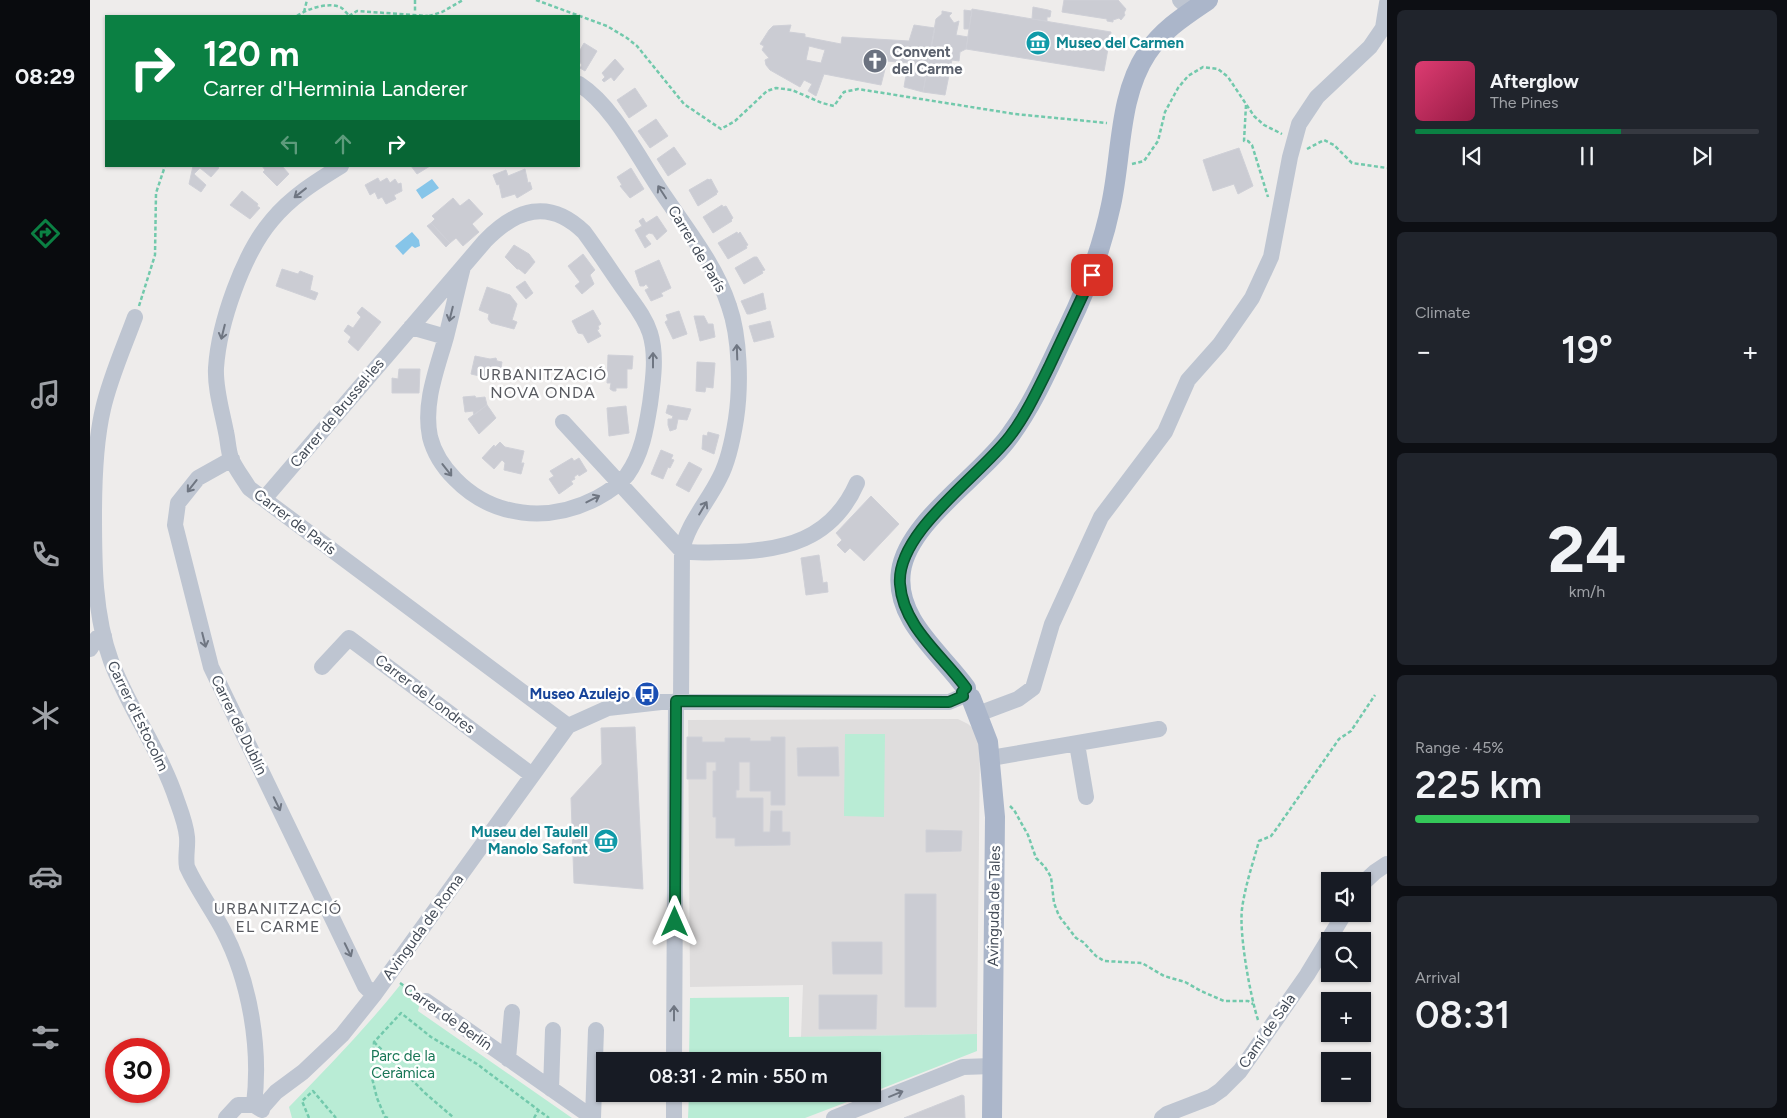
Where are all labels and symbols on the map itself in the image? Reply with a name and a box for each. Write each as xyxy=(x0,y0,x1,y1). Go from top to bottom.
museum icon: Museo del Carmen xyxy=(1025,30,1051,56)
place label: Museo del Carmen xyxy=(1056,34,1184,52)
place label: Convent del Carme xyxy=(892,43,963,78)
church icon: Convent del Carme xyxy=(862,48,888,74)
one-way arrow xyxy=(656,185,666,199)
one-way arrow xyxy=(294,187,307,198)
street label: Carrer de París xyxy=(664,202,730,296)
pin xyxy=(1071,254,1113,296)
one-way arrow xyxy=(446,306,455,322)
one-way arrow xyxy=(218,324,227,340)
one-way arrow xyxy=(732,344,741,360)
one-way arrow xyxy=(648,352,658,368)
street label: Carrer de Brussel·les xyxy=(286,355,388,471)
district label: URBANITZACIÓ NOVA ONDA xyxy=(479,365,607,402)
one-way arrow xyxy=(441,463,452,476)
one-way arrow xyxy=(186,479,197,492)
street label: Carrer de París xyxy=(250,485,340,559)
one-way arrow xyxy=(585,494,600,504)
one-way arrow xyxy=(698,501,708,515)
one-way arrow xyxy=(200,631,209,647)
street label: Carrer de Londres xyxy=(372,651,478,737)
street label: Carrer d'Estocolm xyxy=(104,658,172,774)
street label: Carrer de Dublín xyxy=(207,672,271,778)
bus stop icon: Museo Azulejo xyxy=(634,681,660,707)
place label: Museo Azulejo xyxy=(530,685,630,703)
one-way arrow xyxy=(273,796,282,811)
place label: Museu del Taulell Manolo Safont xyxy=(471,823,588,858)
museum icon: Museu del Taulell Manolo Safont xyxy=(593,828,619,854)
street label: Avinguda de Tales xyxy=(984,845,1004,967)
street label: Avinguda de Roma xyxy=(379,871,467,983)
position arrow xyxy=(648,895,700,947)
district label: URBANITZACIÓ EL CARME xyxy=(214,899,342,936)
one-way arrow xyxy=(344,942,353,957)
street label: Carrer de Berlín xyxy=(400,980,496,1054)
street label: Camí de Sala xyxy=(1235,990,1299,1072)
one-way arrow xyxy=(669,1005,679,1021)
speed limit sign: 30 xyxy=(105,1038,170,1103)
park label: Parc de la Ceràmica xyxy=(371,1047,435,1082)
one-way arrow xyxy=(888,1088,903,1098)

